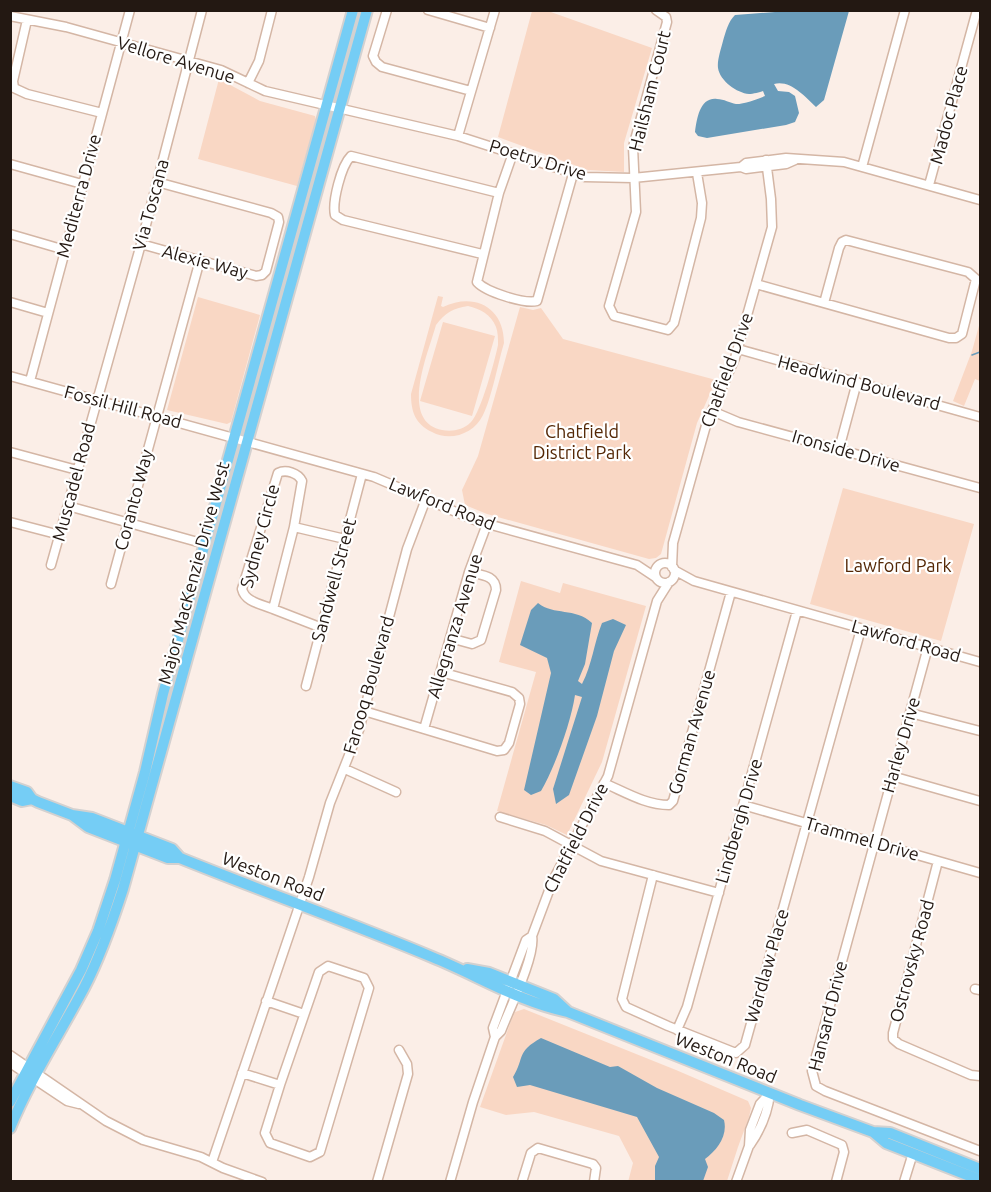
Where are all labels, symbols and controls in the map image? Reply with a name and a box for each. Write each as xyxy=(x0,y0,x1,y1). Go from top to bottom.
street label: Hailsham Court xyxy=(624,28,674,153)
street label: Vellore Avenue xyxy=(115,32,238,86)
street label: Madoc Place xyxy=(925,63,971,166)
street label: Mediterra Drive xyxy=(52,132,104,260)
street label: Poetry Drive xyxy=(487,135,589,183)
street label: Via Toscana xyxy=(128,157,172,253)
street label: Alexie Way xyxy=(160,240,251,282)
street label: Chatfield Drive xyxy=(696,310,756,430)
street label: Headwind Boulevard xyxy=(776,351,943,413)
street label: Fossil Hill Road xyxy=(62,381,184,431)
street label: Muscadel Road xyxy=(48,420,98,543)
park label: Chatfield District Park xyxy=(533,421,631,462)
street label: Ironside Drive xyxy=(790,425,903,475)
street label: Coranto Way xyxy=(110,447,156,552)
street label: Major MacKenzie Drive West xyxy=(154,459,232,686)
street label: Lawford Road xyxy=(386,473,498,533)
street label: Sydney Circle xyxy=(236,482,282,590)
street label: Sandwell Street xyxy=(307,516,359,644)
street label: Allegranza Avenue xyxy=(423,551,486,700)
park label: Lawford Park xyxy=(845,555,951,575)
street label: Farooq Boulevard xyxy=(339,613,397,756)
street label: Lawford Road xyxy=(849,615,963,665)
street label: Gorman Avenue xyxy=(664,667,718,797)
street label: Harley Drive xyxy=(877,695,923,795)
street label: Lindbergh Drive xyxy=(711,756,765,885)
street label: Chatfield Drive xyxy=(539,779,611,896)
street label: Trammel Drive xyxy=(803,812,922,864)
street label: Weston Road xyxy=(220,847,327,905)
street label: Ostrovsky Road xyxy=(885,897,937,1024)
street label: Wardlaw Place xyxy=(740,906,792,1025)
street label: Hansard Drive xyxy=(804,958,850,1073)
street label: Weston Road xyxy=(673,1028,780,1086)

